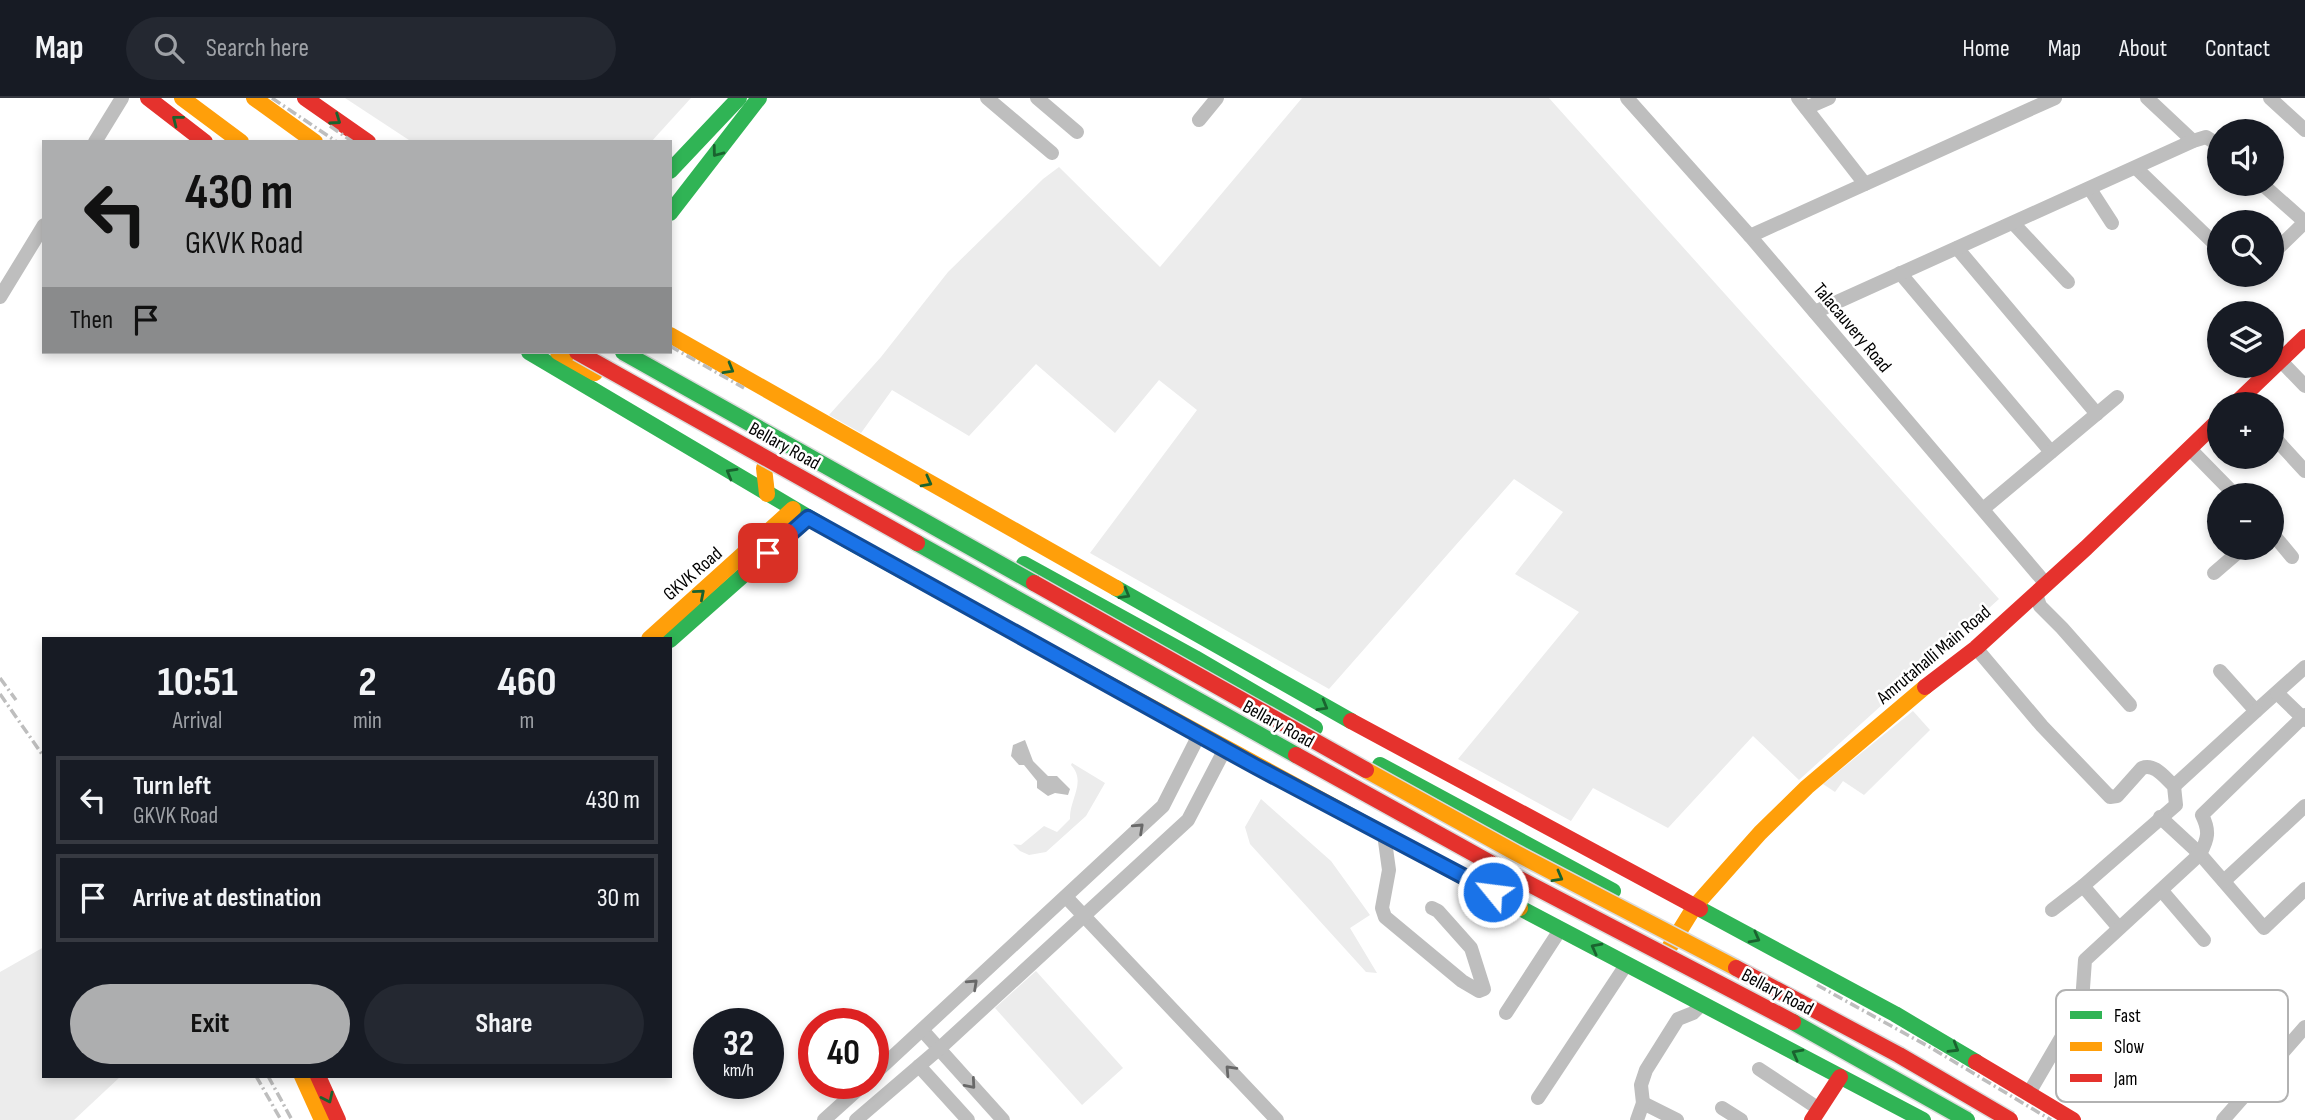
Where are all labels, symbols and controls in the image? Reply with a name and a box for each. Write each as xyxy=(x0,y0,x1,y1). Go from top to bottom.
search box xyxy=(126,17,616,80)
text: Map xyxy=(35,28,84,68)
icon: search xyxy=(150,29,188,67)
text: Search here xyxy=(206,33,309,64)
text: Home xyxy=(1962,34,2010,63)
text: Map xyxy=(2048,34,2081,63)
text: About xyxy=(2119,34,2167,63)
text: Contact xyxy=(2205,34,2270,63)
one-way arrow xyxy=(328,112,341,124)
one-way arrow xyxy=(172,115,184,128)
map controls xyxy=(2207,119,2284,560)
button: sound xyxy=(2207,119,2284,196)
one-way arrow xyxy=(713,144,725,157)
text: 430 m xyxy=(185,164,293,223)
icon: left xyxy=(70,168,161,259)
button: search xyxy=(2207,210,2284,287)
text: GKVK Road xyxy=(185,224,303,263)
street label: Talacauvery Road xyxy=(1808,279,1896,377)
icon: arrive xyxy=(127,301,165,339)
button: layers xyxy=(2207,301,2284,378)
text: Then xyxy=(70,305,113,336)
one-way arrow xyxy=(722,361,735,374)
button: + xyxy=(2207,392,2284,469)
street label: Bellary Road xyxy=(745,417,824,475)
one-way arrow xyxy=(725,468,738,481)
one-way arrow xyxy=(920,474,932,487)
button: − xyxy=(2207,483,2284,560)
pin xyxy=(738,523,798,583)
icon: arrive xyxy=(749,534,787,572)
street label: GKVK Road xyxy=(659,542,727,606)
one-way arrow xyxy=(1118,586,1131,599)
one-way arrow xyxy=(692,590,705,602)
street label: Amrutahalli Main Road xyxy=(1872,601,1996,710)
text: 10:51 xyxy=(157,657,238,708)
text: 2 xyxy=(358,657,377,708)
text: 460 xyxy=(497,657,557,708)
street label: Bellary Road xyxy=(1239,695,1318,753)
one-way arrow xyxy=(1316,698,1329,711)
text: Arrival xyxy=(173,707,222,735)
text: min xyxy=(353,707,382,735)
text: m xyxy=(520,707,534,735)
text: Turn left xyxy=(133,771,211,802)
icon: left xyxy=(74,781,112,819)
text: 430 m xyxy=(586,785,640,816)
text: GKVK Road xyxy=(133,802,218,830)
one-way arrow xyxy=(1131,824,1144,837)
position arrow xyxy=(1456,855,1530,929)
one-way arrow xyxy=(1551,869,1563,882)
icon: arrive xyxy=(74,879,112,917)
text: Arrive at destination xyxy=(133,883,321,914)
text: 30 m xyxy=(597,883,640,914)
one-way arrow xyxy=(1748,930,1760,943)
one-way arrow xyxy=(1590,943,1603,957)
street label: Bellary Road xyxy=(1737,964,1817,1021)
one-way arrow xyxy=(965,979,978,992)
button: Exit xyxy=(70,984,350,1064)
button: Share xyxy=(364,984,644,1064)
legend xyxy=(2056,990,2288,1102)
text: Fast xyxy=(2114,1005,2141,1028)
speed limit sign: 40 xyxy=(798,1008,889,1099)
text: 32 xyxy=(723,1023,754,1066)
text: Slow xyxy=(2114,1036,2144,1059)
one-way arrow xyxy=(1946,1040,1959,1053)
one-way arrow xyxy=(1792,1049,1804,1063)
text: km/h xyxy=(723,1060,754,1081)
one-way arrow xyxy=(1226,1065,1239,1078)
text: Jam xyxy=(2113,1068,2137,1091)
one-way arrow xyxy=(963,1076,975,1089)
one-way arrow xyxy=(320,1091,334,1103)

